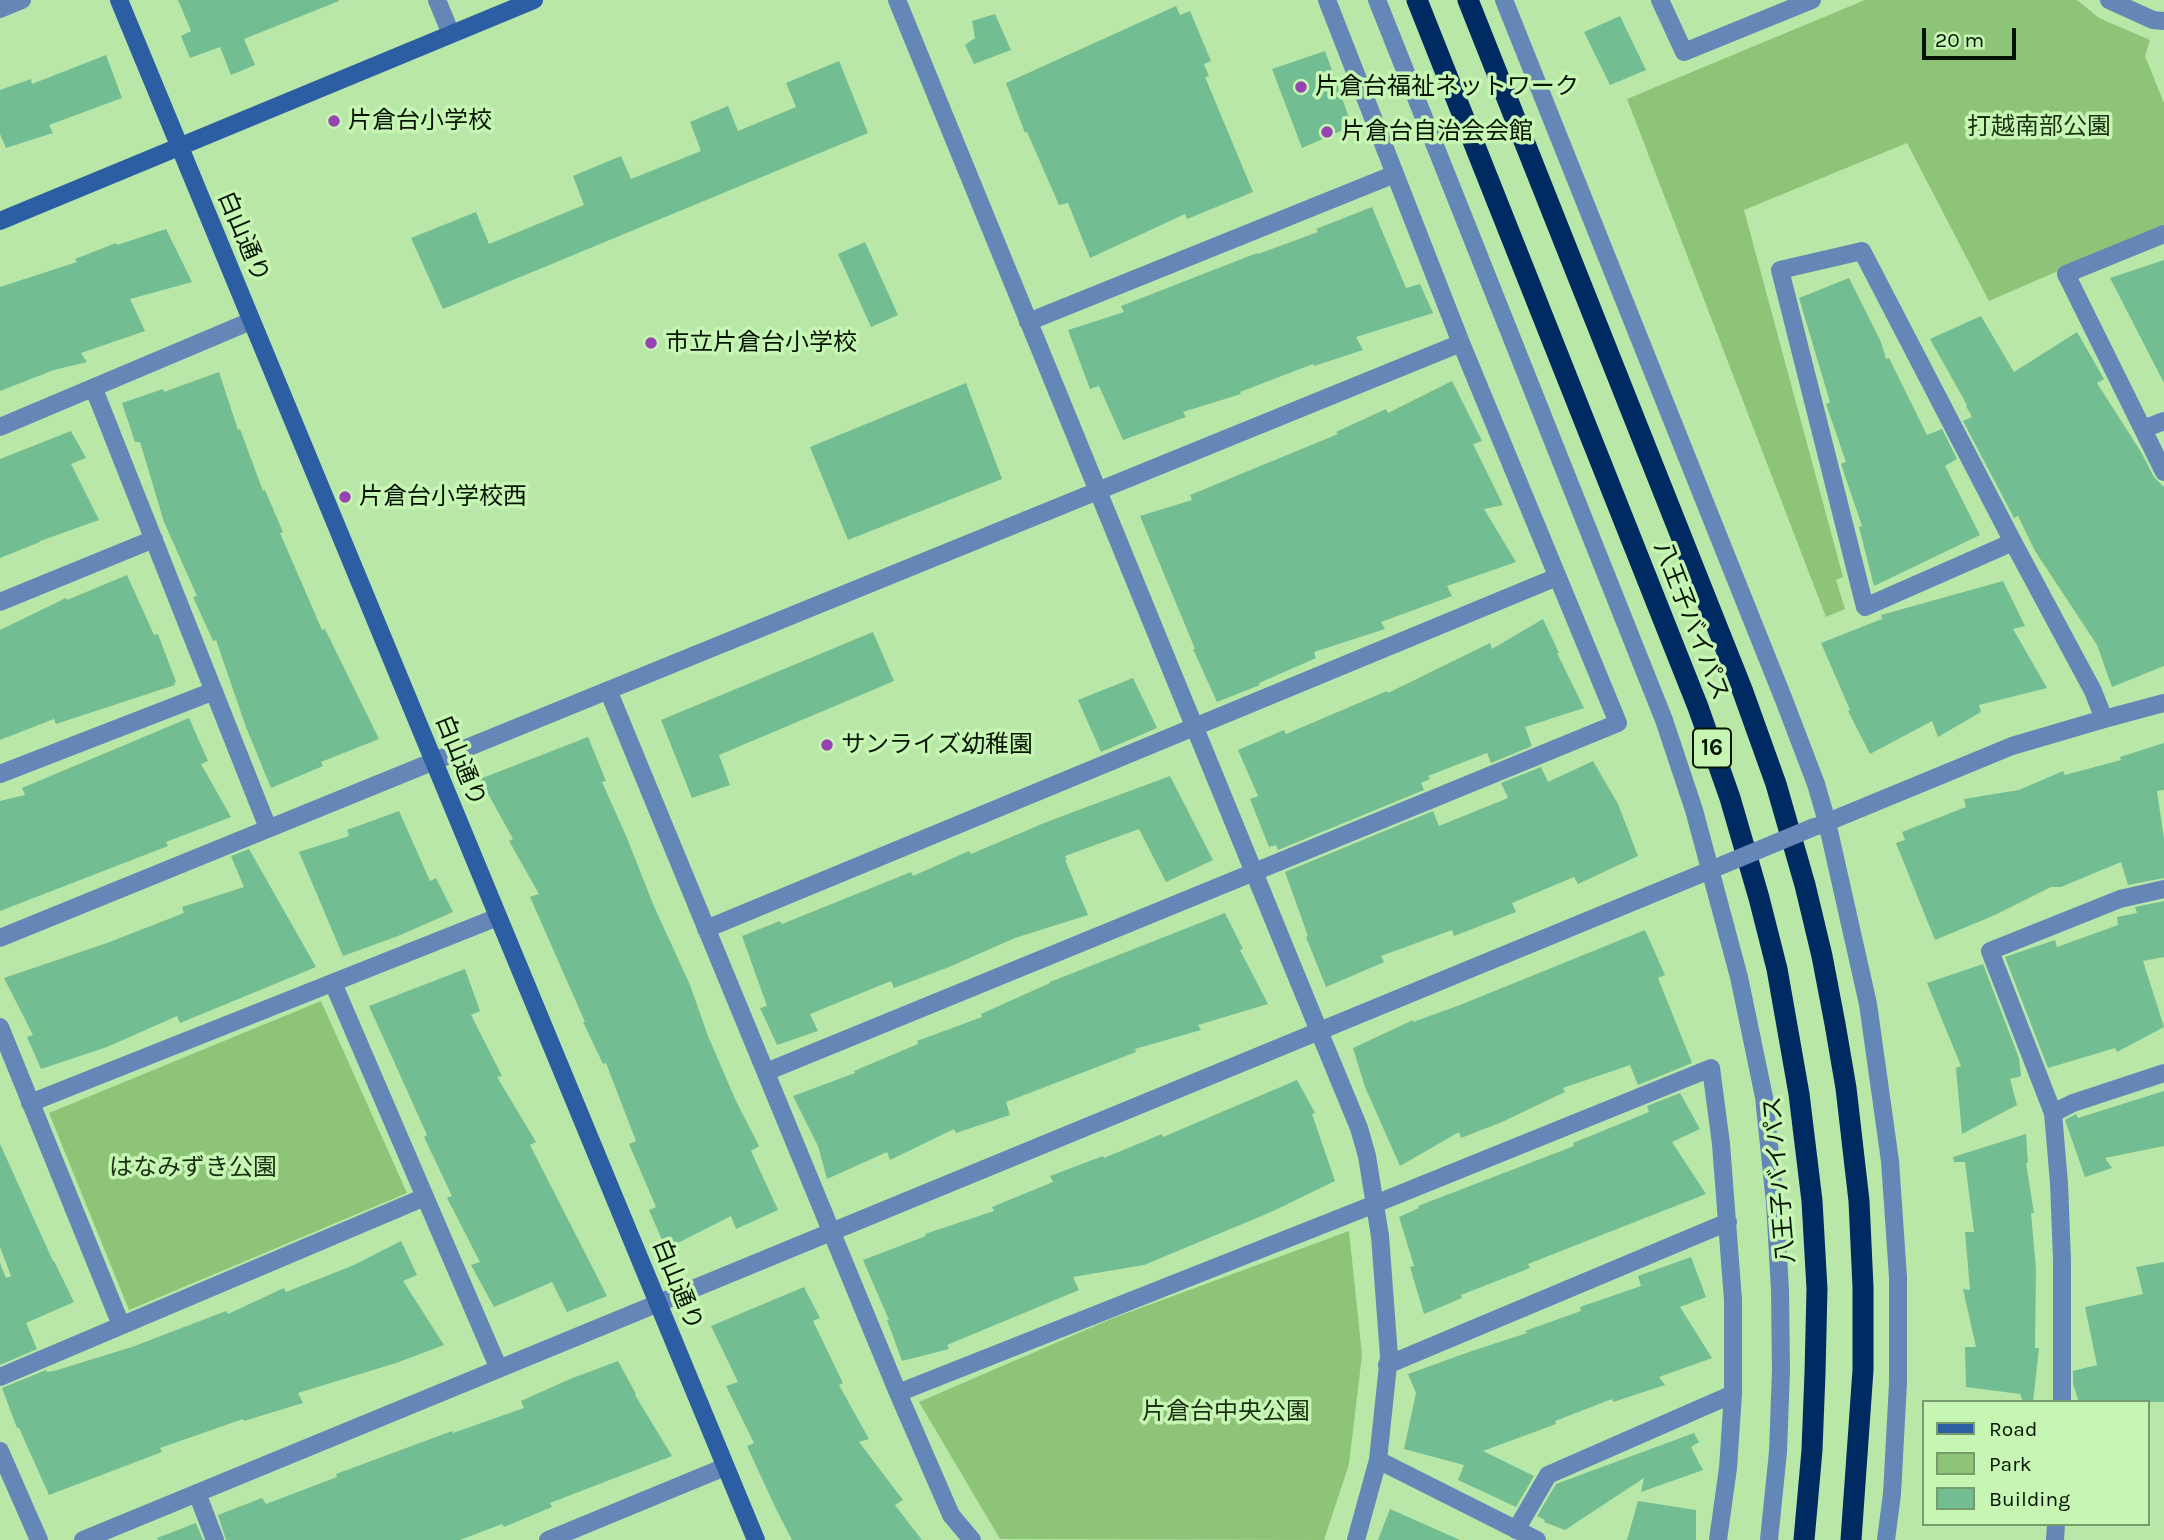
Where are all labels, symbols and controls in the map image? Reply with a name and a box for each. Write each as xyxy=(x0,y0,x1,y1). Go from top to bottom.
scale bar xyxy=(1926,14,2021,58)
text: 20 m xyxy=(1935,28,1984,52)
place label: 片倉台福祉ネットワーク xyxy=(1315,73,1579,101)
marker: 片倉台福祉ネットワーク xyxy=(1293,79,1309,95)
place label: 片倉台小学校 xyxy=(348,107,492,135)
marker: 片倉台小学校 xyxy=(326,113,342,129)
park label: 打越南部公園 xyxy=(1967,113,2111,141)
place label: 片倉台自治会会館 xyxy=(1341,118,1533,146)
marker: 片倉台自治会会館 xyxy=(1319,124,1335,140)
street label: 白山通り xyxy=(211,187,275,287)
place label: 市立片倉台小学校 xyxy=(665,329,857,357)
marker: 市立片倉台小学校 xyxy=(643,335,659,351)
place label: 片倉台小学校西 xyxy=(359,483,527,511)
marker: 片倉台小学校西 xyxy=(337,489,353,505)
street label: 八王子バイパス xyxy=(1647,537,1735,705)
street label: 白山通り xyxy=(429,711,491,811)
road number: 16 xyxy=(1693,728,1731,768)
place label: サンライズ幼稚園 xyxy=(841,731,1033,759)
marker: サンライズ幼稚園 xyxy=(819,737,835,753)
street label: 八王子バイパス xyxy=(1758,1095,1802,1265)
park label: はなみずき公園 xyxy=(109,1154,277,1182)
street label: 白山通り xyxy=(646,1235,708,1335)
park label: 片倉台中央公園 xyxy=(1142,1398,1310,1426)
legend xyxy=(1923,1400,2150,1526)
text: Road xyxy=(1989,1417,2037,1441)
text: Park xyxy=(1989,1452,2032,1476)
text: Building xyxy=(1989,1487,2070,1511)

